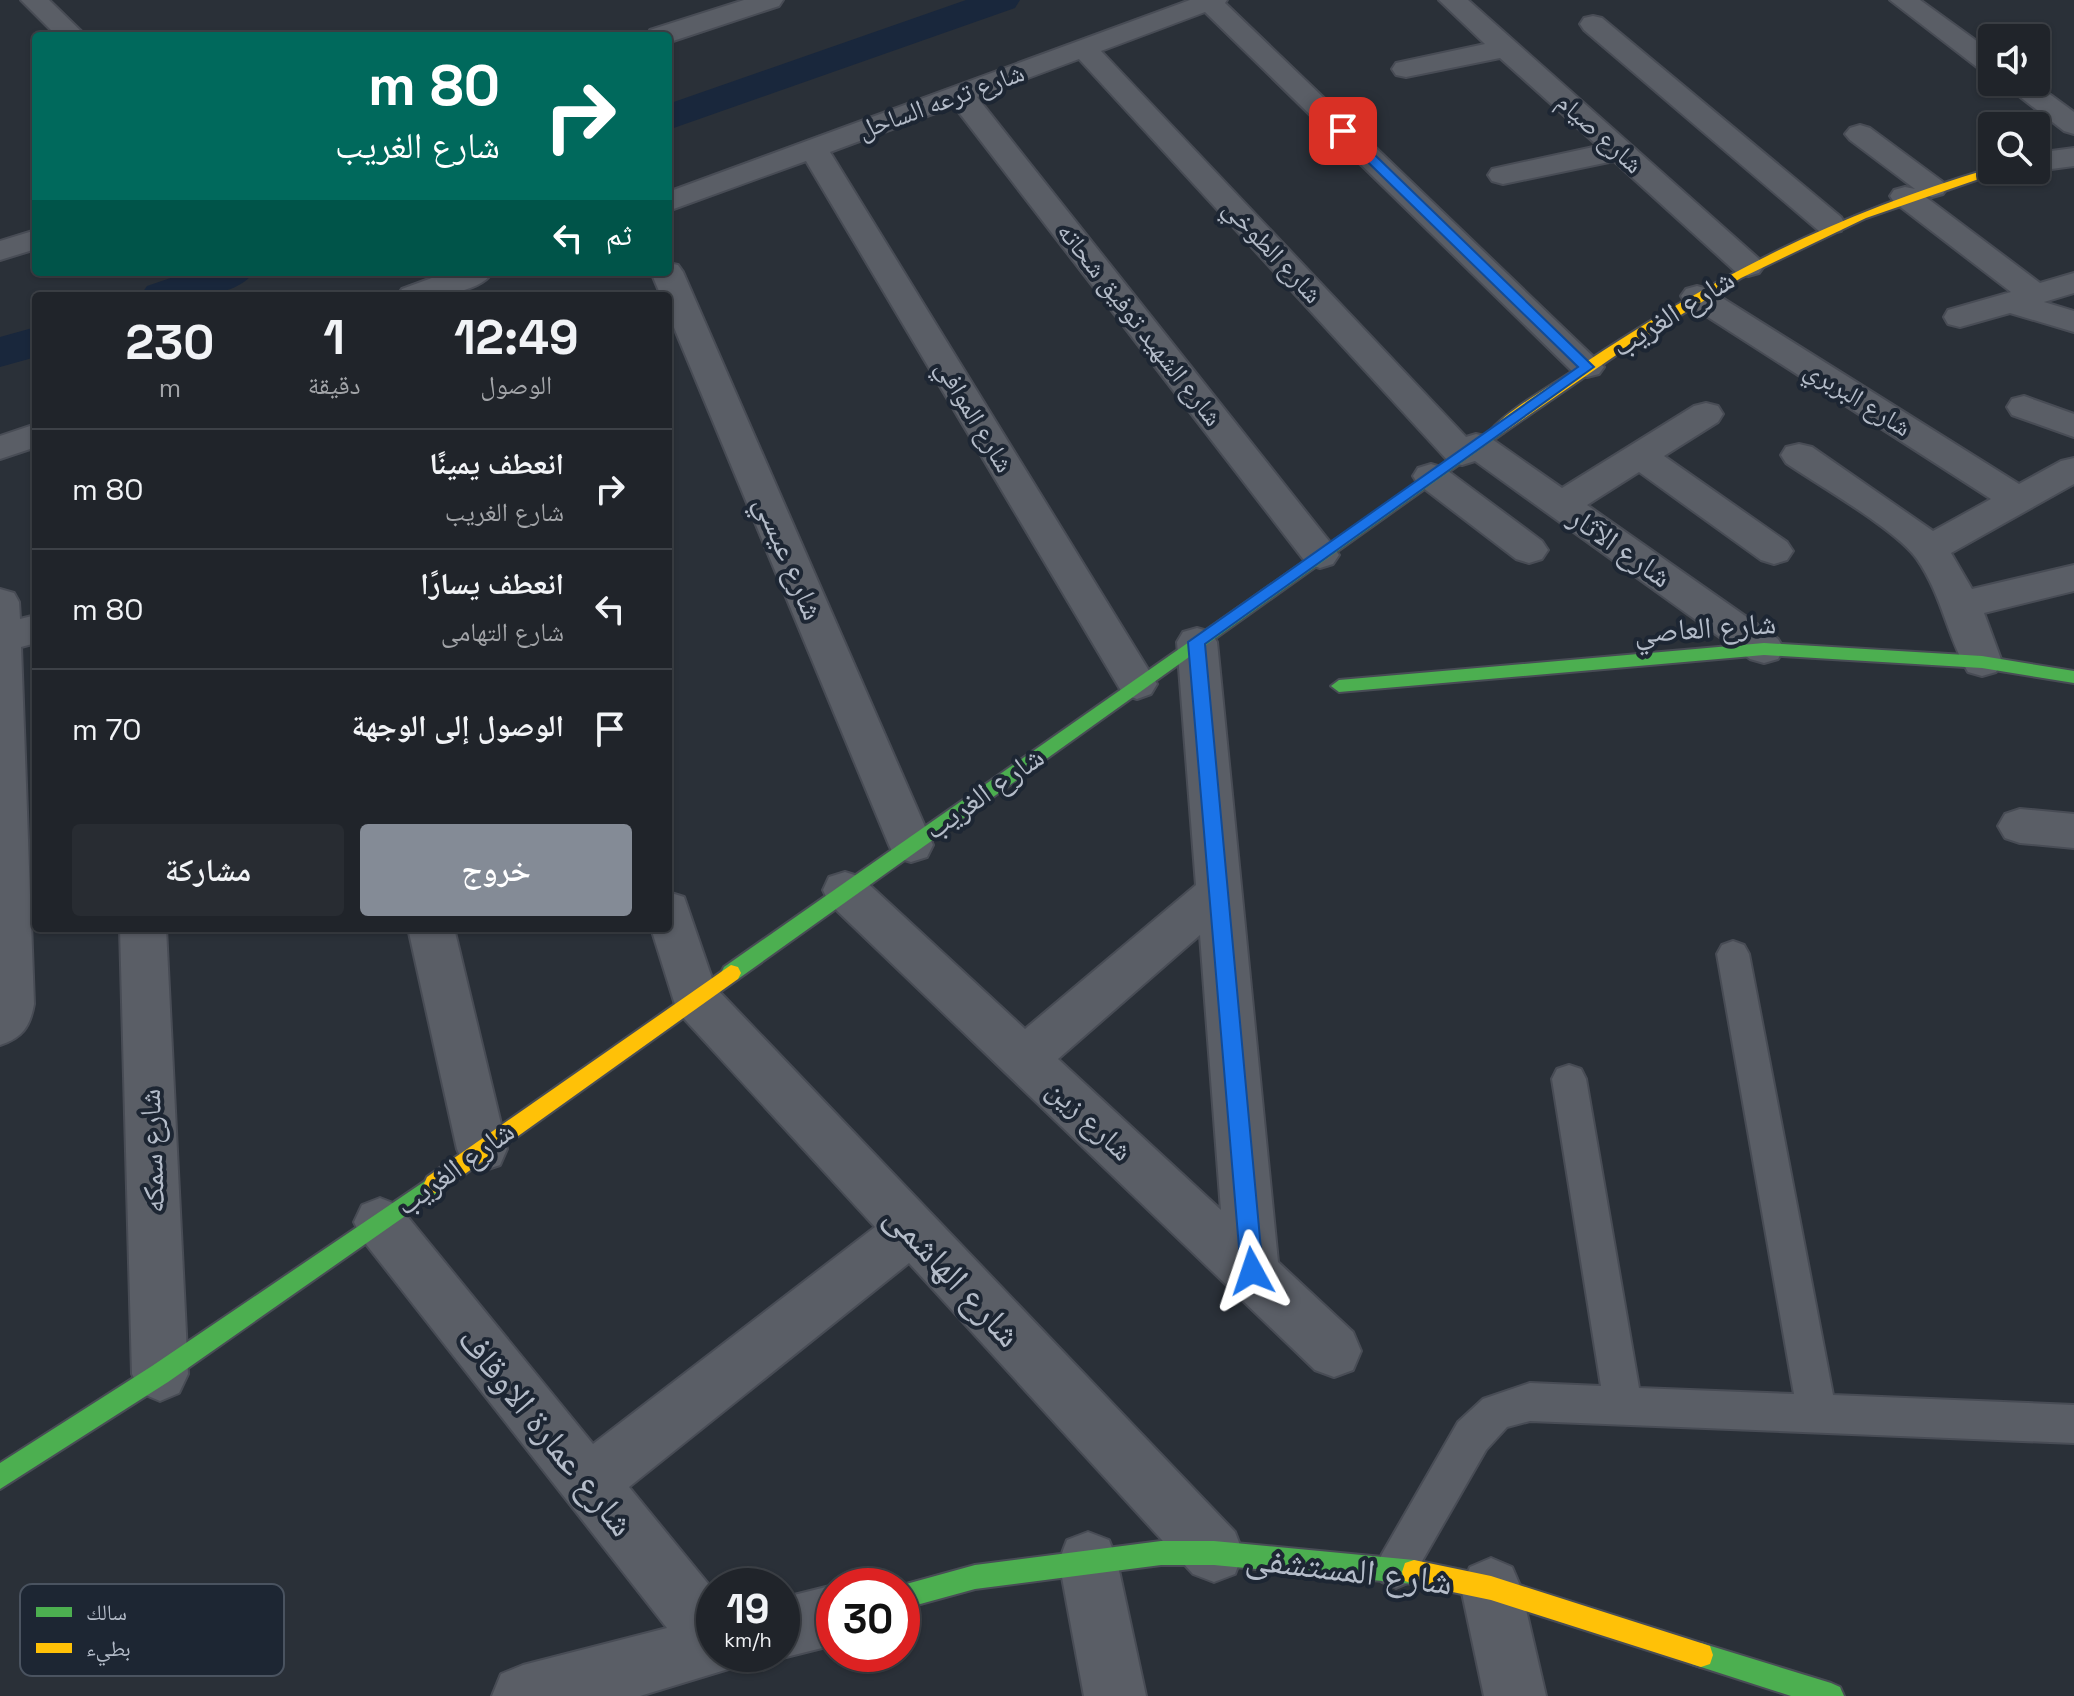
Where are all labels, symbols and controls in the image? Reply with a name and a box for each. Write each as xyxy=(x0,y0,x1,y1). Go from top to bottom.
map controls xyxy=(1978,24,2050,184)
button: sound xyxy=(1978,24,2050,96)
text: 80 m xyxy=(368,50,500,121)
street label: شارع ترعه الساحل xyxy=(853,55,1029,147)
icon: right xyxy=(528,64,632,168)
street label: شارع صيام xyxy=(1549,85,1650,182)
pin xyxy=(1309,97,1377,165)
icon: arrive xyxy=(1321,109,1365,153)
button: search xyxy=(1978,112,2050,184)
text: شارع الغريب xyxy=(335,123,500,169)
street label: شارع الطوخي xyxy=(1213,192,1330,313)
text: ثم xyxy=(606,215,632,254)
street label: شارع الشهيد توفيق شحاته xyxy=(1050,215,1230,433)
icon: left xyxy=(546,216,590,260)
street label: شارع الغريب xyxy=(1604,260,1741,366)
text: 1 xyxy=(323,307,345,368)
text: 12:49 xyxy=(454,307,579,368)
text: 230 xyxy=(125,312,214,373)
street label: شارع البربري xyxy=(1796,352,1918,447)
street label: شارع الموافي xyxy=(925,353,1022,480)
text: دقيقة xyxy=(308,368,361,402)
text: الوصول xyxy=(480,368,552,402)
text: m xyxy=(159,371,181,405)
text: انعطف يمينًا xyxy=(429,444,564,483)
icon: right xyxy=(588,467,632,511)
text: 80 m xyxy=(72,470,143,509)
street label: شارع عيسي xyxy=(742,490,833,628)
text: شارع الغريب xyxy=(445,495,564,529)
street label: شارع الآثار xyxy=(1560,497,1679,596)
text: انعطف يسارًا xyxy=(420,564,564,603)
icon: left xyxy=(588,587,632,631)
text: 80 m xyxy=(72,590,143,629)
street label: شارع العاصي xyxy=(1633,603,1778,657)
text: شارع التهامى xyxy=(441,615,564,649)
text: الوصول إلى الوجهة xyxy=(351,706,564,745)
icon: arrive xyxy=(588,707,632,751)
text: 70 m xyxy=(72,710,141,749)
street label: شارع الغريب xyxy=(916,737,1051,848)
button: مشاركة xyxy=(72,824,344,916)
button: خروج xyxy=(360,824,632,916)
street label: شارع زين xyxy=(1039,1070,1142,1169)
street label: شارع سمكه xyxy=(130,1088,173,1214)
street label: شارع الغريب xyxy=(388,1111,522,1224)
street label: شارع الهاشمى xyxy=(875,1194,1031,1357)
position arrow xyxy=(1210,1229,1294,1313)
street label: شارع عمارة الاوقاف xyxy=(448,1317,645,1546)
street label: شارع المستشفى xyxy=(1243,1534,1455,1606)
speed limit sign: 30 xyxy=(816,1568,920,1672)
legend xyxy=(20,1584,284,1676)
text: 19 xyxy=(727,1584,769,1635)
text: سالك xyxy=(86,1598,127,1626)
text: km/h xyxy=(724,1627,772,1653)
text: بطيء xyxy=(86,1634,131,1666)

